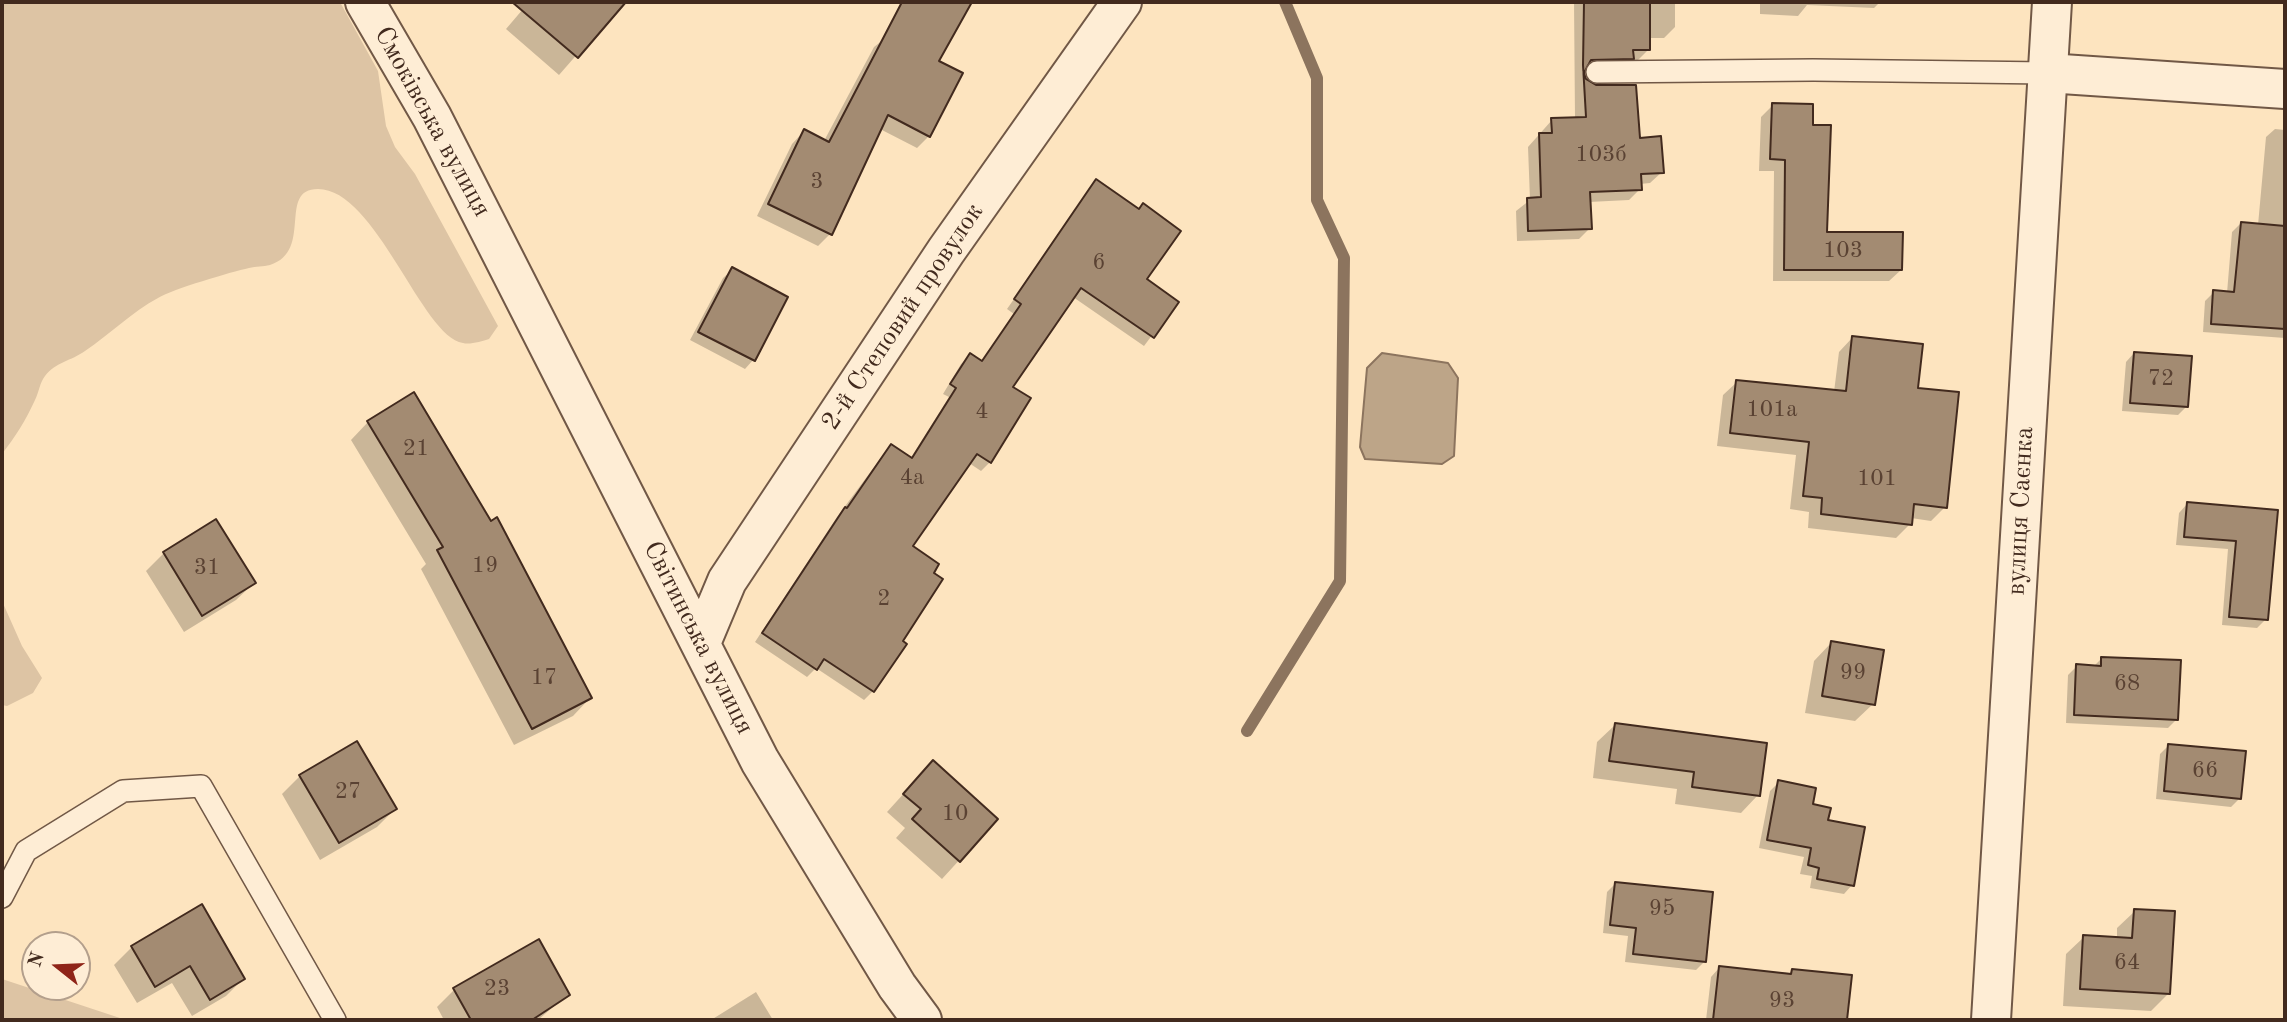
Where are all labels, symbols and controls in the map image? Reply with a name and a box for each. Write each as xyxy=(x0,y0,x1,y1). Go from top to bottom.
street label: Смоківська вулиця xyxy=(367,21,497,223)
house number: 103б xyxy=(1575,141,1627,169)
house number: 3 xyxy=(810,168,824,196)
street label: 2-й Степовий провулок xyxy=(815,198,991,436)
house number: 103 xyxy=(1823,237,1863,265)
house number: 6 xyxy=(1092,249,1106,277)
house number: 72 xyxy=(2148,365,2174,393)
house number: 101а xyxy=(1746,396,1798,424)
house number: 4 xyxy=(975,398,989,426)
street label: вулиця Саєнка xyxy=(2001,426,2041,596)
house number: 21 xyxy=(403,435,429,463)
house number: 4а xyxy=(900,464,924,492)
house number: 101 xyxy=(1857,465,1897,493)
street label: Світинська вулиця xyxy=(636,536,760,740)
house number: 19 xyxy=(472,552,498,580)
house number: 31 xyxy=(194,554,220,582)
house number: 2 xyxy=(877,585,891,613)
house number: 99 xyxy=(1840,659,1866,687)
house number: 17 xyxy=(531,664,557,692)
house number: 68 xyxy=(2114,670,2140,698)
house number: 66 xyxy=(2192,757,2218,785)
house number: 27 xyxy=(335,778,361,806)
house number: 10 xyxy=(942,800,968,828)
house number: 95 xyxy=(1649,895,1675,923)
north arrow xyxy=(21,931,91,1001)
house number: 64 xyxy=(2114,949,2140,977)
text: N xyxy=(26,950,49,970)
house number: 23 xyxy=(484,975,510,1003)
house number: 93 xyxy=(1769,987,1795,1015)

